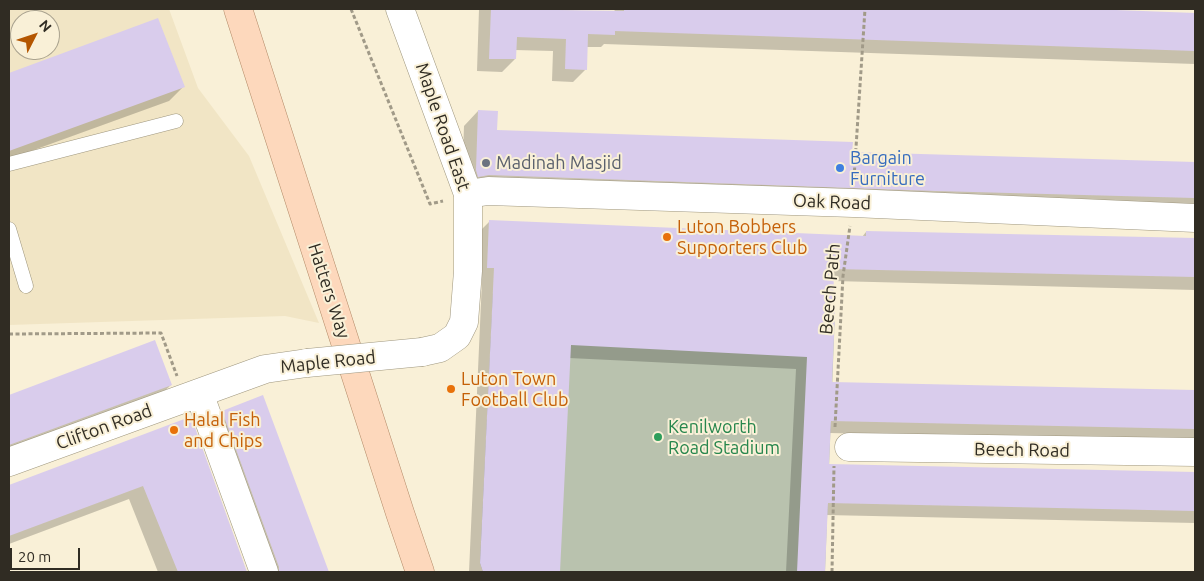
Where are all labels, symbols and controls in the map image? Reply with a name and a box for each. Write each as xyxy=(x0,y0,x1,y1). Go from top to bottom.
north arrow xyxy=(10,10,60,60)
text: N xyxy=(36,17,55,35)
street label: Maple Road East xyxy=(411,60,475,194)
place label: Bargain Furniture xyxy=(850,147,925,190)
place label: Madinah Masjid xyxy=(496,152,622,174)
marker: Madinah Masjid xyxy=(480,157,492,169)
marker: Bargain Furniture xyxy=(834,162,846,174)
street label: Oak Road xyxy=(793,190,871,214)
place label: Luton Bobbers Supporters Club xyxy=(677,216,807,258)
marker: Luton Bobbers Supporters Club xyxy=(661,231,673,243)
street label: Hatters Way xyxy=(303,241,355,341)
street label: Beech Path xyxy=(815,243,845,335)
street label: Maple Road xyxy=(279,346,377,378)
place label: Luton Town Football Club xyxy=(461,368,568,410)
marker: Luton Town Football Club xyxy=(445,383,457,395)
street label: Clifton Road xyxy=(53,400,155,454)
place label: Halal Fish and Chips xyxy=(184,409,262,452)
place label: Kenilworth Road Stadium xyxy=(668,416,780,458)
marker: Halal Fish and Chips xyxy=(168,424,180,436)
marker: Kenilworth Road Stadium xyxy=(652,431,664,443)
street label: Beech Road xyxy=(974,438,1070,462)
scale bar xyxy=(12,538,82,570)
text: 20 m xyxy=(18,548,51,565)

